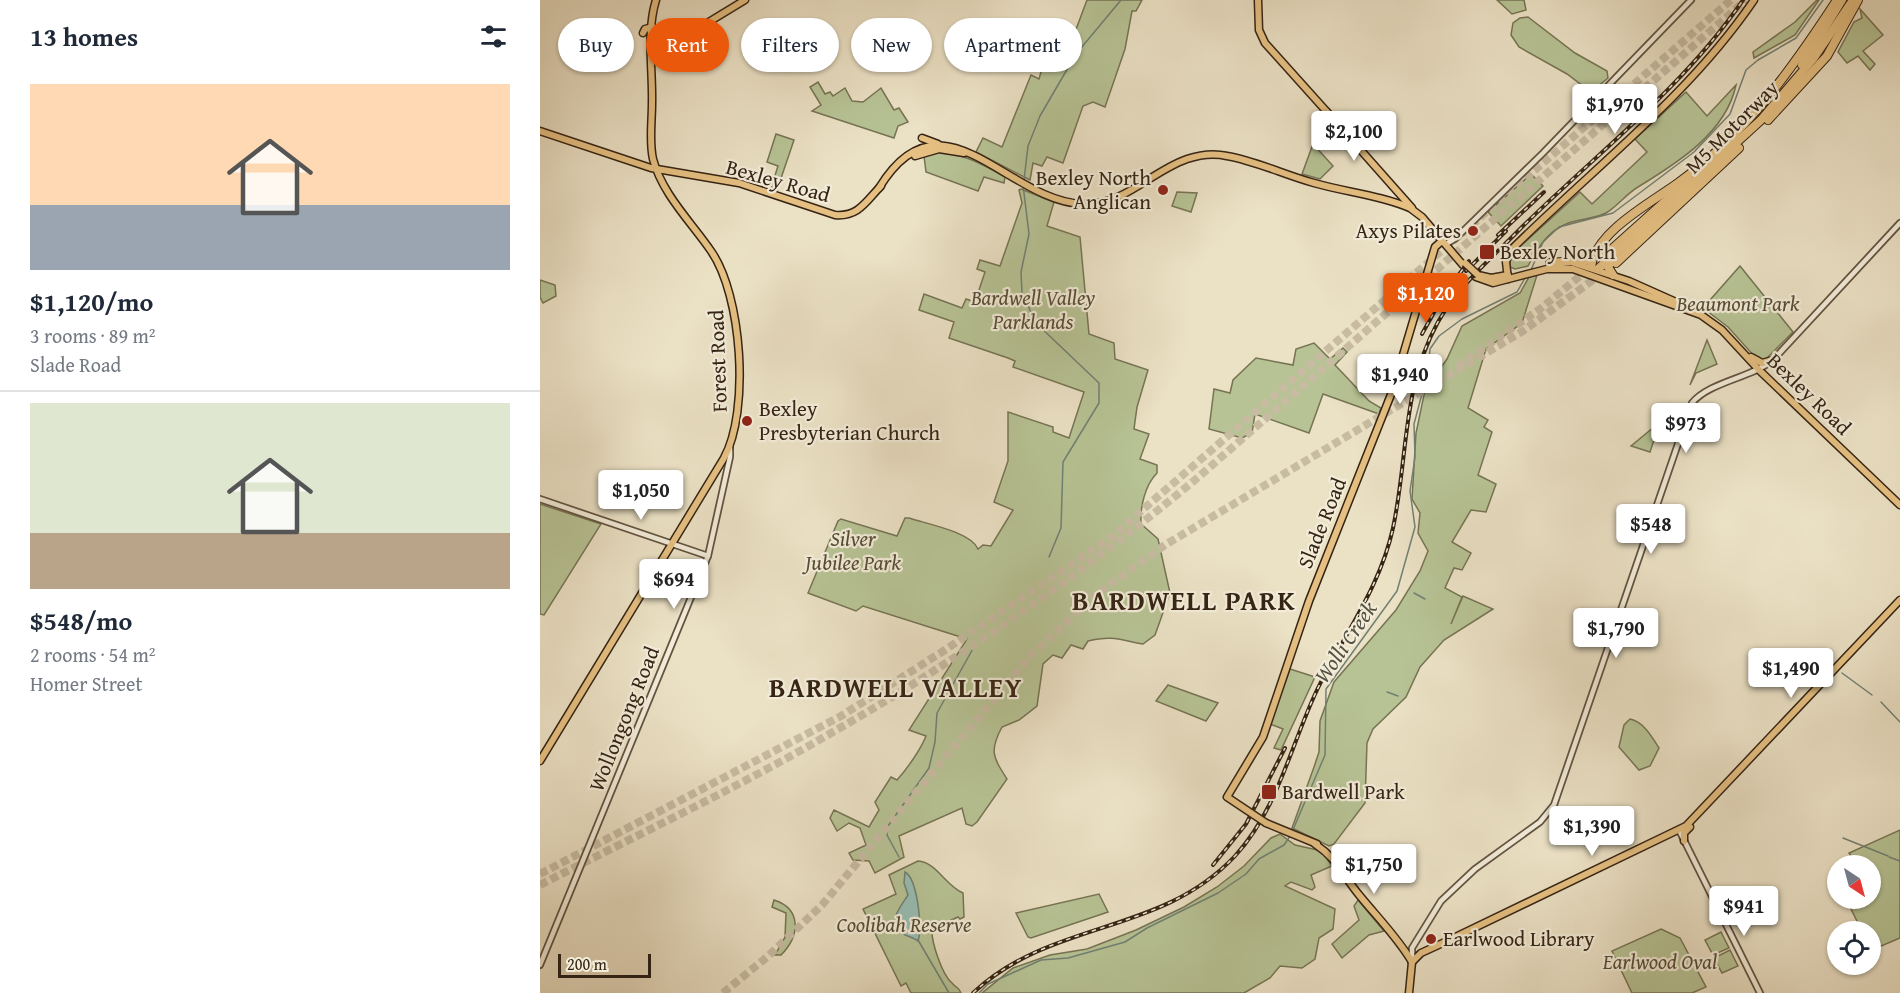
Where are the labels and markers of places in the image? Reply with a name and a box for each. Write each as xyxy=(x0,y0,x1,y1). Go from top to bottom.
pin: $1,970 xyxy=(1566,84,1664,135)
pin: $2,100 xyxy=(1305,111,1403,162)
place label: Bexley North Anglican xyxy=(1036,162,1151,217)
marker: Bexley North Anglican xyxy=(1156,183,1170,197)
place label: Axys Pilates xyxy=(1356,215,1461,246)
marker: Axys Pilates xyxy=(1466,224,1480,238)
place label: Bexley North xyxy=(1500,236,1615,267)
marker: Bexley North xyxy=(1478,243,1496,261)
pin: $1,120 xyxy=(1377,273,1475,324)
pin: $1,940 xyxy=(1351,354,1449,405)
place label: Bexley Presbyterian Church xyxy=(759,393,940,448)
pin: $973 xyxy=(1650,403,1722,454)
marker: Bexley Presbyterian Church xyxy=(740,414,754,428)
pin: $1,050 xyxy=(592,470,690,521)
pin: $548 xyxy=(1615,504,1687,555)
pin: $694 xyxy=(638,559,710,610)
pin: $1,790 xyxy=(1567,608,1665,659)
pin: $1,490 xyxy=(1742,648,1840,699)
place label: Bardwell Park xyxy=(1282,776,1405,807)
marker: Bardwell Park xyxy=(1260,783,1278,801)
pin: $1,390 xyxy=(1543,806,1641,857)
pin: $1,750 xyxy=(1325,844,1423,895)
pin: $941 xyxy=(1708,886,1780,937)
place label: Earlwood Library xyxy=(1443,923,1595,954)
marker: Earlwood Library xyxy=(1424,932,1438,946)

